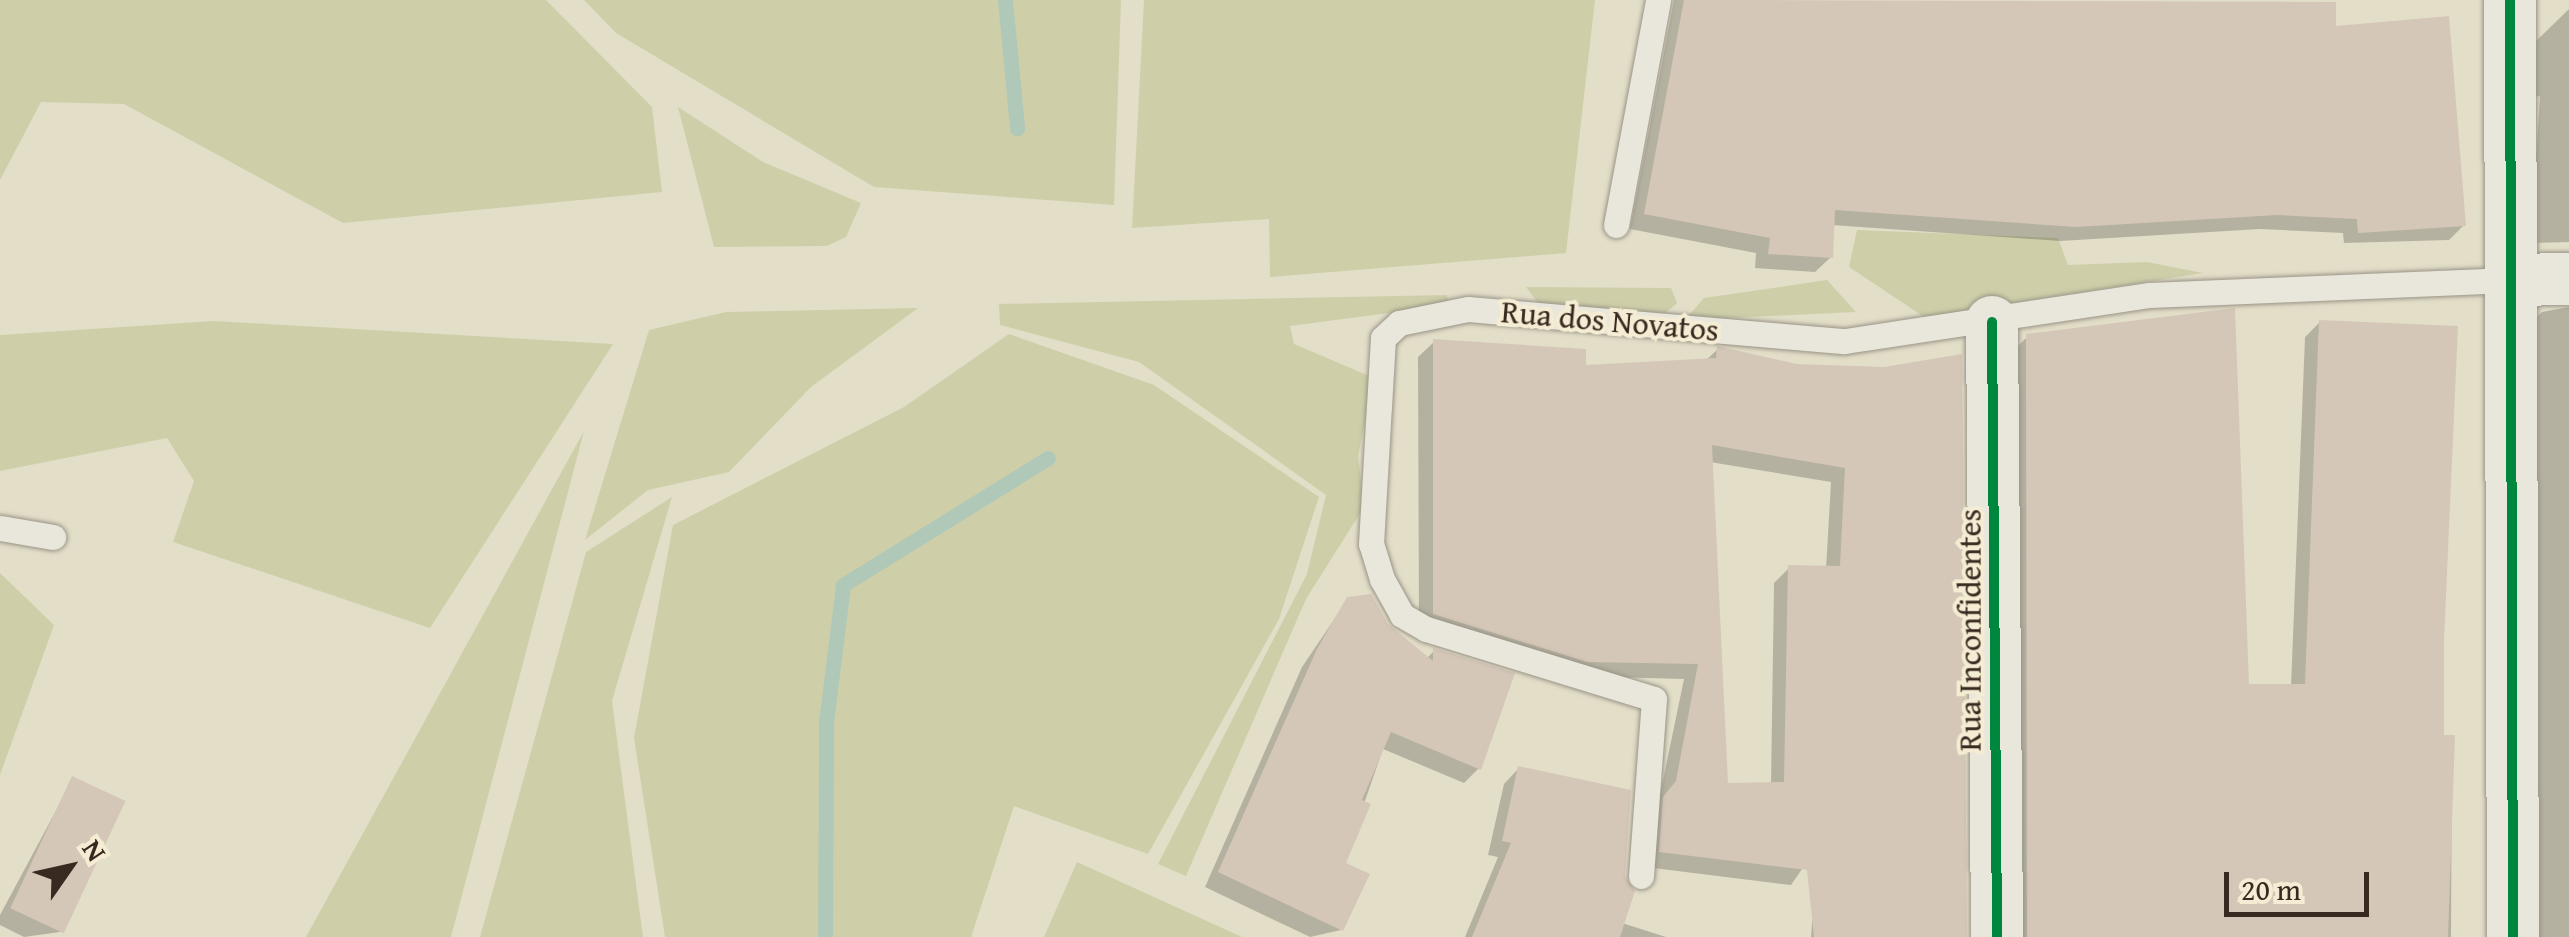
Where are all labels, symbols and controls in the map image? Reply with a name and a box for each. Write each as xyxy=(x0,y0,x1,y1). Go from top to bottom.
street label: Rua dos Novatos xyxy=(1500,292,1720,350)
street label: Rua Inconfidentes xyxy=(1951,509,1989,751)
north arrow xyxy=(20,817,120,917)
text: N xyxy=(73,831,118,869)
scale bar xyxy=(2229,852,2374,914)
text: 20 m xyxy=(2241,867,2301,911)

